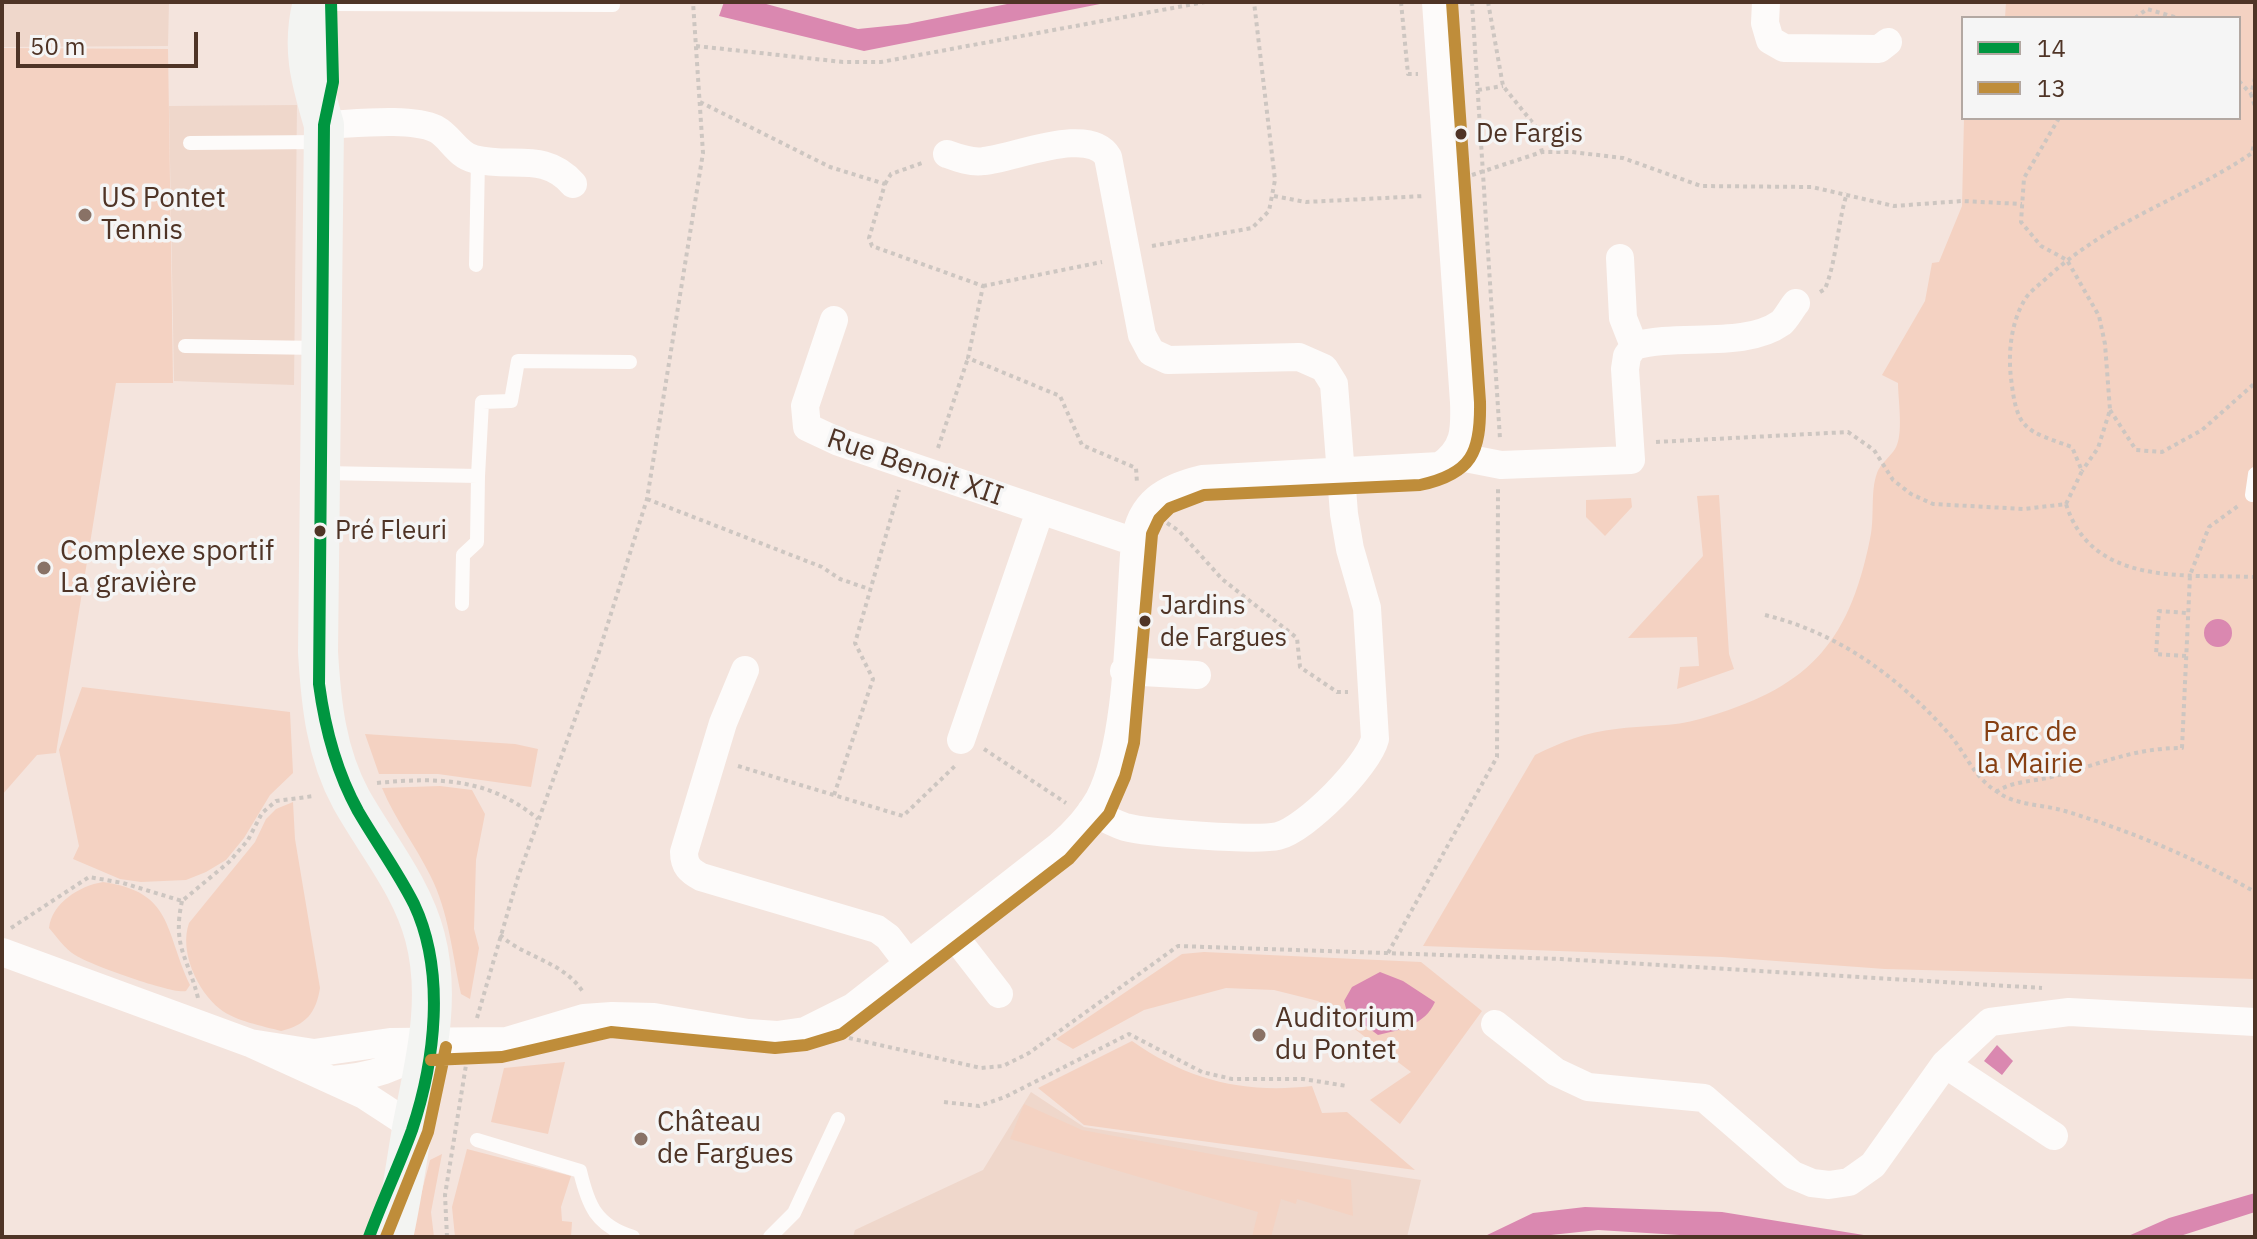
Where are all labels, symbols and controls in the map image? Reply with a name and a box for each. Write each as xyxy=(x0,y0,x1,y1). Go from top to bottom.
scale bar xyxy=(20,16,202,66)
legend xyxy=(1961,16,2241,120)
text: 50 m xyxy=(30,30,85,62)
text: 14 xyxy=(2037,32,2066,64)
text: 13 xyxy=(2037,72,2066,104)
place label: De Fargis xyxy=(1476,118,1583,150)
marker: De Fargis xyxy=(1453,126,1469,142)
place label: US Pontet Tennis xyxy=(101,182,226,248)
marker: US Pontet Tennis xyxy=(76,206,94,224)
street label: Rue Benoit XII xyxy=(823,422,1007,514)
place label: Pré Fleuri xyxy=(335,515,447,547)
marker: Pré Fleuri xyxy=(312,523,328,539)
place label: Complexe sportif La gravière xyxy=(60,535,274,601)
marker: Complexe sportif La gravière xyxy=(35,559,53,577)
place label: Jardins de Fargues xyxy=(1160,590,1287,652)
marker: Jardins de Fargues xyxy=(1137,613,1153,629)
park label: Parc de la Mairie xyxy=(1977,716,2083,782)
place label: Auditorium du Pontet xyxy=(1275,1002,1415,1068)
marker: Auditorium du Pontet xyxy=(1250,1026,1268,1044)
place label: Château de Fargues xyxy=(657,1106,794,1172)
marker: Château de Fargues xyxy=(632,1130,650,1148)

